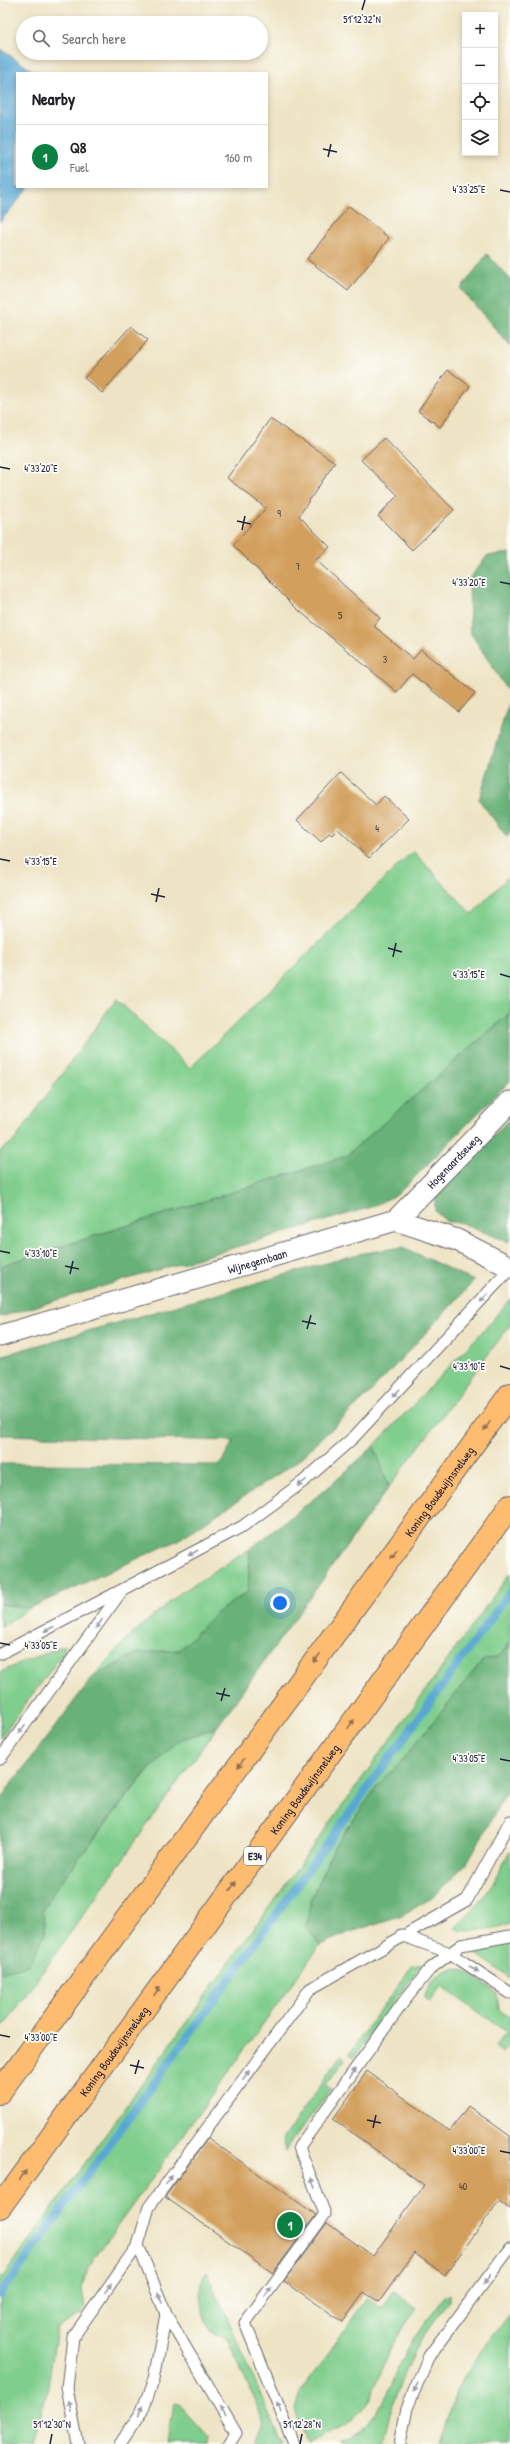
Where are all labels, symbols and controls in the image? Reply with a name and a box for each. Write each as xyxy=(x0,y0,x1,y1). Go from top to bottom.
map controls xyxy=(462,12,498,156)
button: + xyxy=(462,12,498,48)
text: 51°12'32"N xyxy=(343,13,381,26)
search box xyxy=(16,16,268,60)
icon: search xyxy=(30,27,52,49)
text: Search here xyxy=(62,28,126,49)
button: − xyxy=(462,48,498,84)
button: locate xyxy=(462,84,498,120)
text: Nearby xyxy=(32,87,75,110)
button: layers xyxy=(462,120,498,156)
text: Q8 xyxy=(70,137,86,158)
text: 1 xyxy=(43,148,47,166)
text: 160 m xyxy=(224,148,252,166)
text: Fuel xyxy=(70,158,89,176)
text: 4°33'25"E xyxy=(452,183,486,196)
text: 4°33'20"E xyxy=(24,462,58,475)
house number: 9 xyxy=(277,507,281,520)
house number: 7 xyxy=(296,560,301,573)
text: 4°33'20"E xyxy=(452,576,486,589)
house number: 5 xyxy=(338,609,343,622)
house number: 3 xyxy=(383,653,388,666)
house number: 4 xyxy=(375,822,379,835)
text: 4°33'15"E xyxy=(25,855,58,868)
text: 4°33'15"E xyxy=(453,968,486,981)
street label: Hogenaardseweg xyxy=(423,1130,483,1192)
street label: Wijnegembaan xyxy=(225,1244,289,1277)
text: 4°33'10"E xyxy=(25,1247,58,1260)
one-way arrow xyxy=(480,1293,489,1302)
text: 4°33'10"E xyxy=(453,1360,486,1373)
one-way arrow xyxy=(391,1388,400,1398)
one-way arrow xyxy=(483,1420,491,1431)
street label: Koning Boudewijnsnelweg xyxy=(400,1443,478,1540)
one-way arrow xyxy=(296,1479,307,1487)
one-way arrow xyxy=(390,1548,398,1559)
one-way arrow xyxy=(187,1550,198,1556)
your location xyxy=(270,1593,290,1613)
one-way arrow xyxy=(95,1619,103,1629)
one-way arrow xyxy=(43,1625,55,1632)
text: 4°33'05"E xyxy=(25,1639,58,1652)
one-way arrow xyxy=(313,1653,322,1664)
one-way arrow xyxy=(347,1719,355,1729)
one-way arrow xyxy=(18,1723,26,1734)
street label: Koning Boudewijnsnelweg xyxy=(265,1740,343,1838)
text: 4°33'05"E xyxy=(453,1752,486,1765)
one-way arrow xyxy=(236,1758,245,1769)
road number: E34 xyxy=(244,1847,266,1865)
one-way arrow xyxy=(229,1880,238,1891)
one-way arrow xyxy=(469,1965,479,1973)
one-way arrow xyxy=(153,1985,161,1996)
street label: Koning Boudewijnsnelweg xyxy=(75,2002,152,2100)
text: 4°33'00"E xyxy=(24,2031,58,2044)
one-way arrow xyxy=(349,2068,358,2079)
one-way arrow xyxy=(242,2070,250,2081)
text: 4°33'00"E xyxy=(452,2144,486,2157)
one-way arrow xyxy=(19,2170,27,2180)
one-way arrow xyxy=(165,2175,173,2185)
one-way arrow xyxy=(310,2176,316,2188)
house number: 40 xyxy=(459,2180,468,2193)
pin: 1 xyxy=(277,2210,303,2240)
one-way arrow xyxy=(482,2274,491,2285)
one-way arrow xyxy=(104,2282,112,2293)
one-way arrow xyxy=(264,2287,272,2297)
one-way arrow xyxy=(156,2291,162,2303)
one-way arrow xyxy=(412,2382,418,2394)
one-way arrow xyxy=(67,2400,73,2412)
one-way arrow xyxy=(276,2401,282,2413)
one-way arrow xyxy=(138,2405,144,2417)
one-way arrow xyxy=(220,2405,227,2417)
text: 51°12'30"N xyxy=(33,2418,71,2431)
text: 51°12'28"N xyxy=(283,2418,321,2431)

